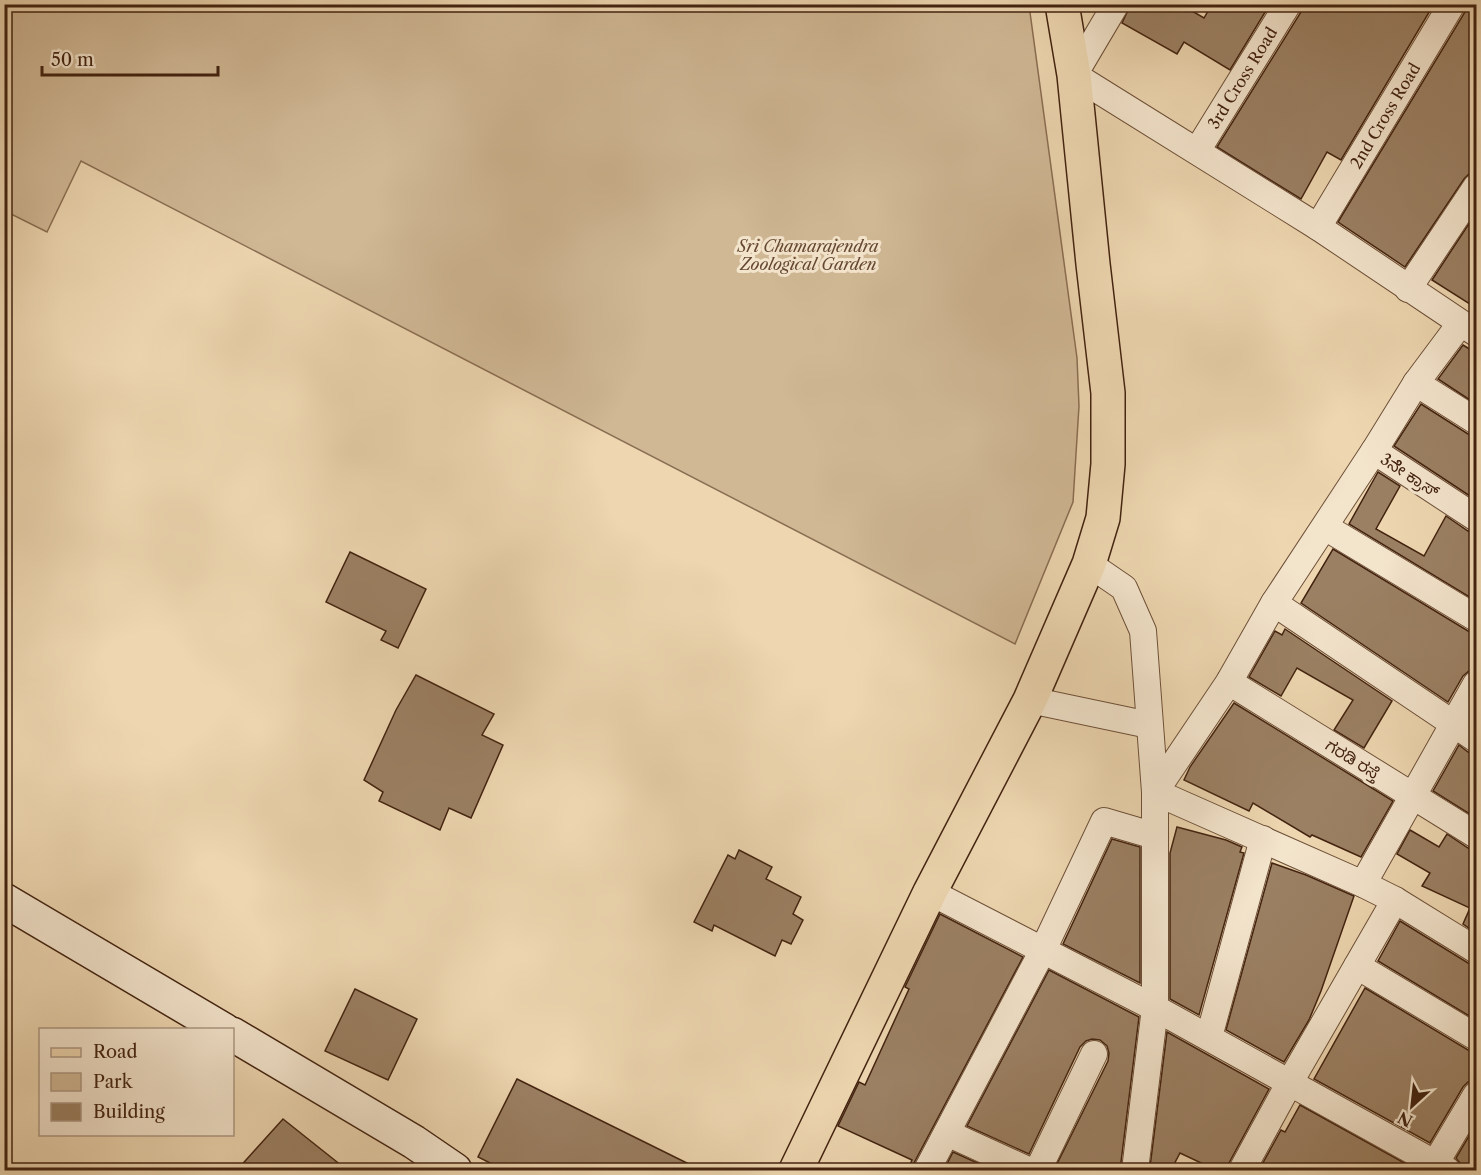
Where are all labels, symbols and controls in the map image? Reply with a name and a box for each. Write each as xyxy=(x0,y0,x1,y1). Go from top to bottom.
street label: 3rd Cross Road xyxy=(1203,23,1281,132)
scale bar xyxy=(42,39,218,77)
text: 50 m xyxy=(51,49,94,71)
street label: 2nd Cross Road xyxy=(1346,59,1424,172)
park label: Sri Chamarajendra Zoological Garden xyxy=(736,236,879,274)
street label: 3ನೆೇ ಕ್ರಾಸ್ xyxy=(1376,449,1444,503)
street label: ಗರಡಿ ರಸ್ತೆ xyxy=(1322,735,1385,785)
legend xyxy=(39,1028,234,1136)
text: Road xyxy=(93,1041,138,1063)
text: Park xyxy=(93,1071,134,1093)
north arrow xyxy=(1382,1076,1442,1136)
text: Building xyxy=(93,1101,165,1123)
text: N xyxy=(1394,1107,1416,1131)

